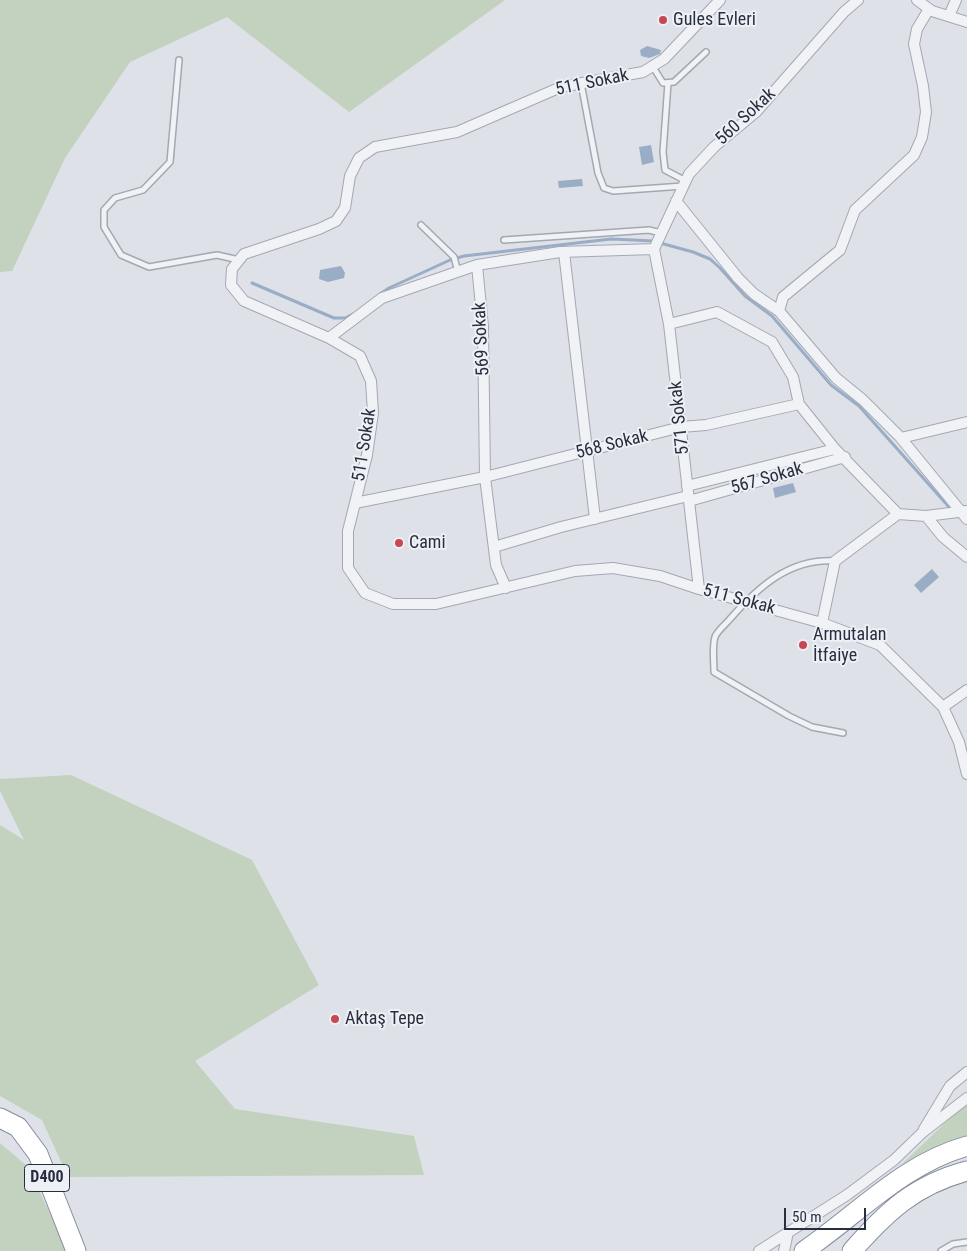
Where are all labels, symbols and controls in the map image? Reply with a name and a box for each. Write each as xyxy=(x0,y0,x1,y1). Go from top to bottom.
place label: Gules Evleri xyxy=(673,9,756,31)
marker: Gules Evleri xyxy=(657,14,669,26)
street label: 511 Sokak xyxy=(554,65,630,101)
street label: 560 Sokak xyxy=(712,84,780,150)
street label: 569 Sokak xyxy=(469,301,495,377)
street label: 571 Sokak xyxy=(665,380,695,456)
street label: 511 Sokak xyxy=(349,407,381,483)
street label: 568 Sokak xyxy=(573,426,651,464)
street label: 567 Sokak xyxy=(728,458,806,500)
place label: Cami xyxy=(409,532,446,554)
marker: Cami xyxy=(393,537,405,549)
street label: 511 Sokak xyxy=(700,580,778,620)
place label: Armutalan İtfaiye xyxy=(813,624,887,666)
marker: Armutalan İtfaiye xyxy=(797,639,809,651)
place label: Aktaş Tepe xyxy=(345,1008,424,1030)
marker: Aktaş Tepe xyxy=(329,1013,341,1025)
road number: D400 xyxy=(24,1164,70,1192)
scale bar xyxy=(787,1198,870,1230)
text: 50 m xyxy=(792,1208,822,1226)

